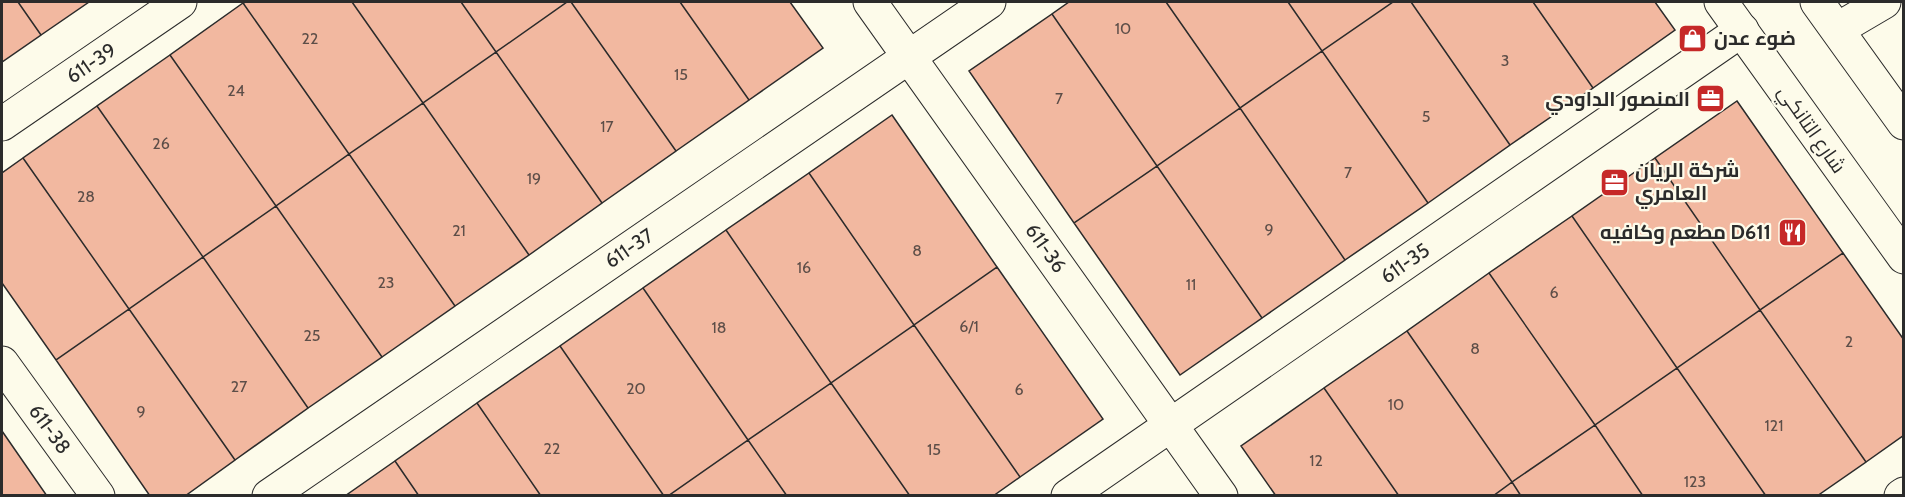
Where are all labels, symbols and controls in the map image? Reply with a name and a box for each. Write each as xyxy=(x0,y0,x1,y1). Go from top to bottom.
house number: 10 xyxy=(1115,19,1131,38)
shop icon: ضوء عدن xyxy=(1677,22,1709,54)
place label: ضوء عدن xyxy=(1714,26,1796,50)
house number: 22 xyxy=(302,29,318,48)
street label: 611-39 xyxy=(62,38,120,88)
house number: 3 xyxy=(1501,51,1509,70)
house number: 15 xyxy=(674,65,688,84)
street label: شارع التانكي xyxy=(1770,80,1851,180)
house number: 24 xyxy=(227,81,245,100)
office icon: المنصور الداودي xyxy=(1695,83,1727,115)
place label: المنصور الداودي xyxy=(1545,87,1690,115)
house number: 7 xyxy=(1055,89,1063,108)
house number: 5 xyxy=(1422,107,1430,126)
house number: 17 xyxy=(600,117,614,136)
house number: 26 xyxy=(152,134,170,153)
place label: شركة الريان العامري xyxy=(1635,158,1739,209)
house number: 7 xyxy=(1344,163,1352,182)
office icon: شركة الريان العامري xyxy=(1598,166,1630,198)
house number: 19 xyxy=(527,169,541,188)
house number: 28 xyxy=(77,187,95,206)
restaurant icon: مطعم وكافيه D611 xyxy=(1776,216,1808,248)
street label: 611-36 xyxy=(1020,219,1072,277)
house number: 9 xyxy=(1264,220,1274,239)
place label: مطعم وكافيه D611 xyxy=(1600,220,1771,246)
house number: 21 xyxy=(452,221,466,240)
street label: 611-37 xyxy=(600,223,658,273)
street label: 611-35 xyxy=(1376,238,1434,288)
house number: 8 xyxy=(912,241,922,260)
house number: 16 xyxy=(797,258,811,277)
house number: 23 xyxy=(377,273,395,292)
house number: 11 xyxy=(1186,275,1196,294)
house number: 6 xyxy=(1549,283,1559,302)
house number: 6/1 xyxy=(959,317,979,336)
house number: 18 xyxy=(712,318,726,337)
house number: 25 xyxy=(303,326,321,345)
house number: 2 xyxy=(1845,332,1853,351)
house number: 8 xyxy=(1470,339,1480,358)
house number: 27 xyxy=(231,377,247,396)
house number: 20 xyxy=(626,379,646,398)
house number: 6 xyxy=(1014,380,1024,399)
house number: 10 xyxy=(1388,395,1404,414)
street label: 611-38 xyxy=(24,400,76,458)
house number: 9 xyxy=(136,402,146,421)
house number: 121 xyxy=(1765,416,1783,435)
house number: 22 xyxy=(544,439,560,458)
house number: 15 xyxy=(927,440,941,459)
house number: 12 xyxy=(1309,451,1323,470)
house number: 123 xyxy=(1684,472,1706,491)

